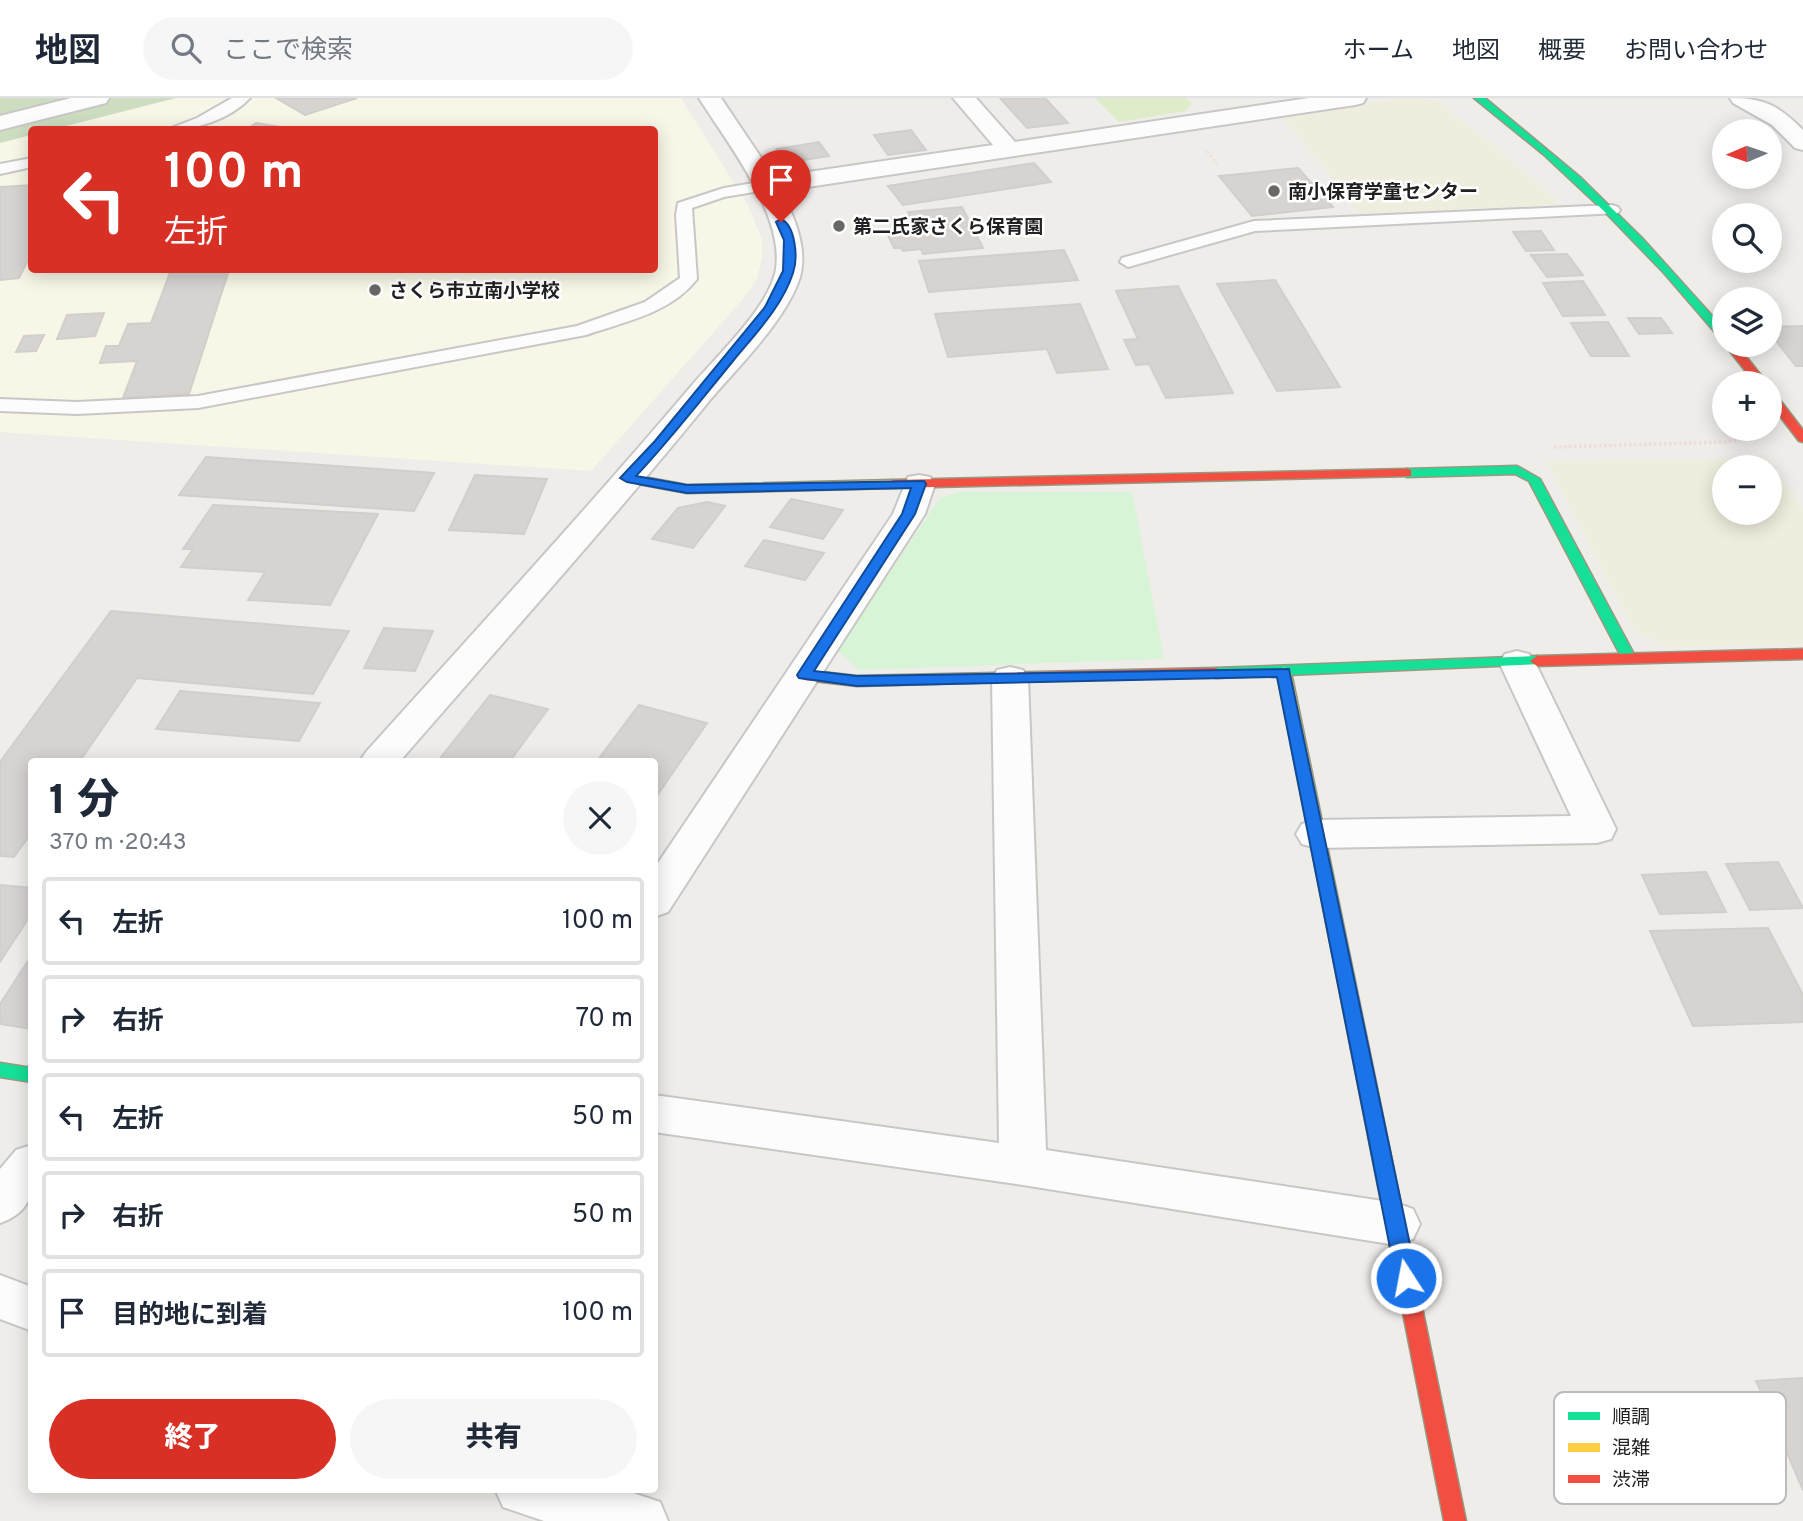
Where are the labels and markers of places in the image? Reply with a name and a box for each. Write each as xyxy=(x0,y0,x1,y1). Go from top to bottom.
pin xyxy=(751,150,811,222)
place label: 南小保育学童センター xyxy=(1288,181,1478,205)
marker: 南小保育学童センター xyxy=(1266,183,1282,199)
place label: 第二氏家さくら保育園 xyxy=(853,216,1043,240)
marker: 第二氏家さくら保育園 xyxy=(831,218,847,234)
place label: さくら市立南小学校 xyxy=(389,280,560,304)
marker: さくら市立南小学校 xyxy=(367,282,383,298)

